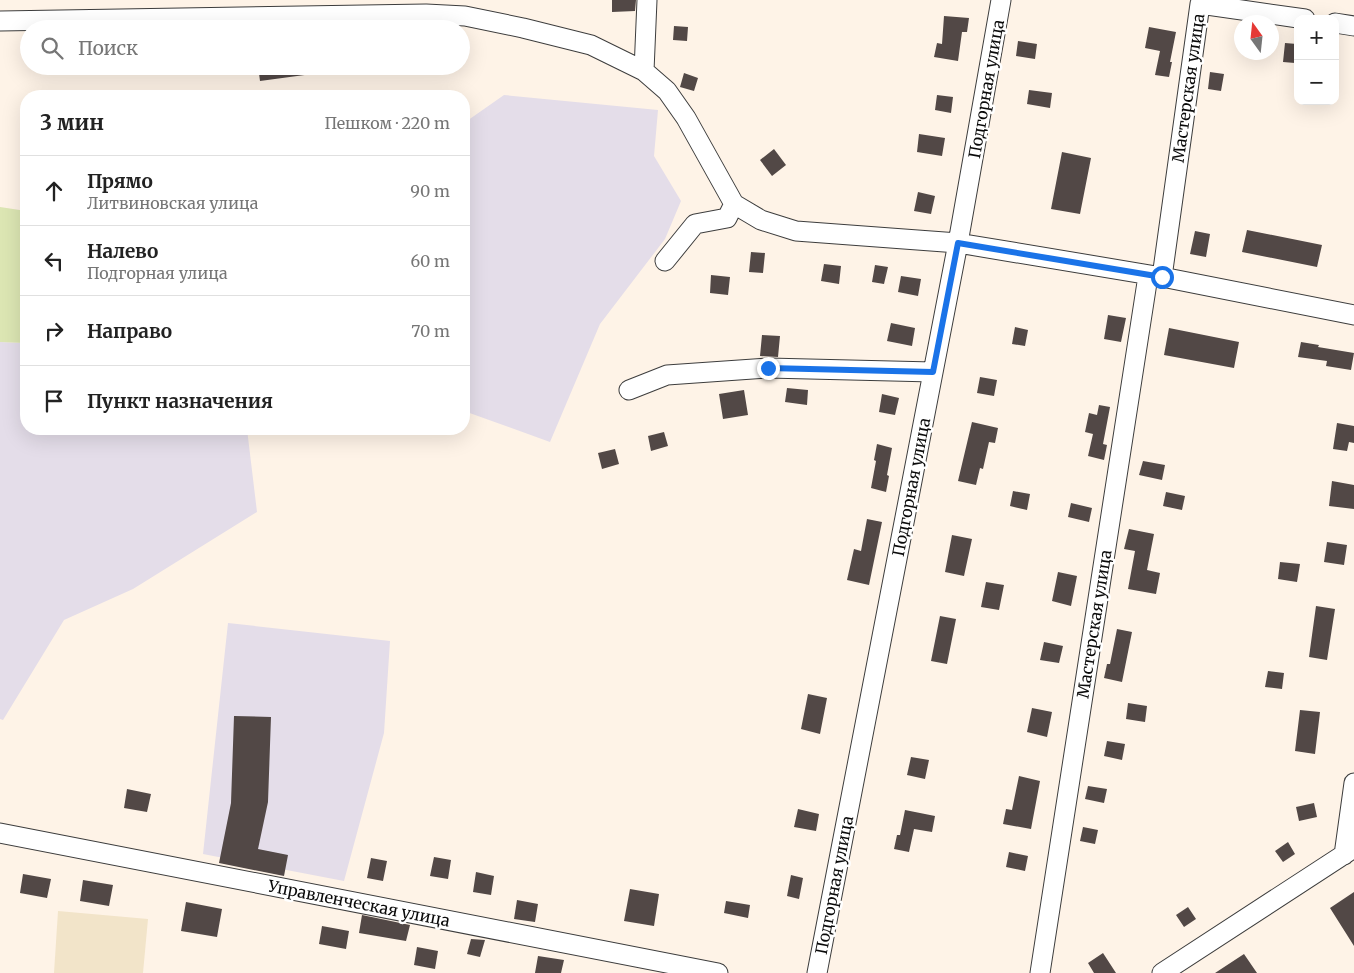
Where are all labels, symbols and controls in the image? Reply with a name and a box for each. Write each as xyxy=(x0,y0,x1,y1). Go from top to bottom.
street label: Мастерская улица xyxy=(1168,12,1208,164)
north arrow xyxy=(1234,15,1279,60)
map controls xyxy=(1294,15,1339,105)
button: + xyxy=(1294,15,1339,60)
street label: Подгорная улица xyxy=(964,18,1008,160)
search box xyxy=(20,20,470,75)
icon: search xyxy=(38,34,66,62)
text: Поиск xyxy=(78,36,138,60)
button: − xyxy=(1294,60,1339,105)
text: 3 мин xyxy=(40,109,104,136)
text: Пешком · 220 m xyxy=(324,113,450,133)
text: Прямо xyxy=(87,169,153,193)
icon: ahead xyxy=(40,177,68,205)
text: 90 m xyxy=(410,181,450,201)
text: Литвиновская улица xyxy=(87,193,258,213)
text: Налево xyxy=(87,239,158,263)
icon: left xyxy=(40,247,68,275)
text: 60 m xyxy=(410,251,450,271)
text: Подгорная улица xyxy=(87,263,228,283)
route start xyxy=(1151,266,1174,289)
icon: right xyxy=(40,317,68,345)
text: Направо xyxy=(87,319,172,343)
text: 70 m xyxy=(411,321,450,341)
route end xyxy=(757,357,780,380)
icon: arrive xyxy=(40,387,68,415)
text: Пункт назначения xyxy=(87,389,273,413)
street label: Подгорная улица xyxy=(888,416,934,558)
street label: Мастерская улица xyxy=(1072,548,1116,700)
street label: Подгорная улица xyxy=(811,814,857,956)
street label: Управленческая улица xyxy=(265,875,452,931)

